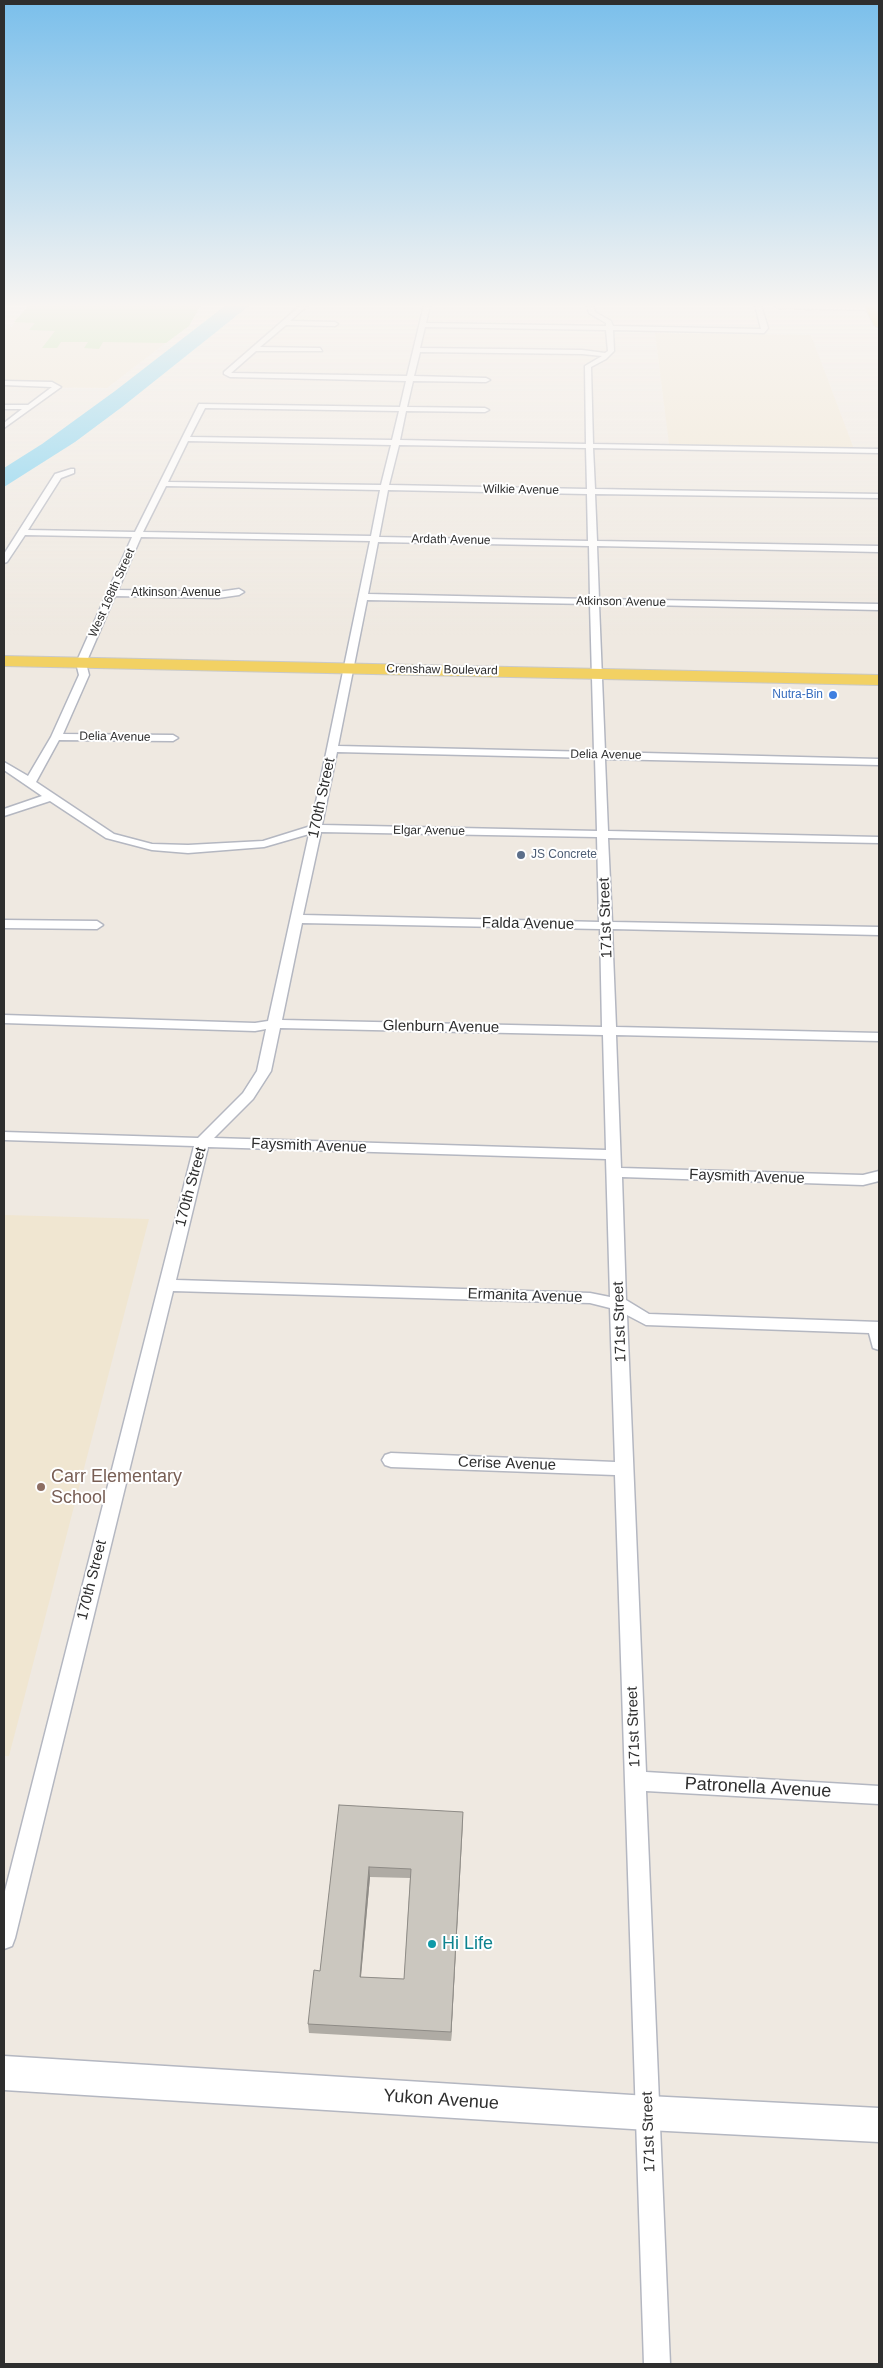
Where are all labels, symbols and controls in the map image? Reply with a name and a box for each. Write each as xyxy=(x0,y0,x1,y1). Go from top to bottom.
street label: Wilkie Avenue xyxy=(483,482,559,498)
street label: Ardath Avenue xyxy=(411,532,491,548)
street label: West 168th Street xyxy=(86,546,138,640)
street label: Atkinson Avenue xyxy=(131,586,221,600)
street label: Atkinson Avenue xyxy=(576,594,666,610)
street label: Crenshaw Boulevard xyxy=(386,662,498,678)
place label: Nutra-Bin xyxy=(772,688,823,702)
marker: Nutra-Bin xyxy=(827,689,839,701)
street label: Delia Avenue xyxy=(79,729,151,745)
street label: Delia Avenue xyxy=(570,747,642,763)
street label: 170th Street xyxy=(305,756,339,840)
street label: Elgar Avenue xyxy=(393,823,465,839)
place label: JS Concrete xyxy=(531,848,597,862)
marker: JS Concrete xyxy=(515,849,527,861)
street label: 171st Street xyxy=(596,877,616,959)
street label: Falda Avenue xyxy=(482,914,574,934)
street label: Glenburn Avenue xyxy=(383,1017,499,1037)
street label: Faysmith Avenue xyxy=(251,1135,367,1157)
street label: 170th Street xyxy=(172,1145,210,1229)
street label: Faysmith Avenue xyxy=(689,1166,805,1188)
street label: 171st Street xyxy=(610,1281,630,1363)
street label: Ermanita Avenue xyxy=(467,1285,583,1307)
street label: Cerise Avenue xyxy=(458,1453,556,1475)
place label: Carr Elementary School xyxy=(51,1466,182,1508)
marker: Carr Elementary School xyxy=(35,1481,47,1493)
street label: 170th Street xyxy=(73,1538,111,1622)
street label: 171st Street xyxy=(624,1686,644,1768)
street label: Patronella Avenue xyxy=(684,1773,832,1803)
place label: Hi Life xyxy=(442,1933,493,1955)
marker: Hi Life xyxy=(426,1938,438,1950)
street label: Yukon Avenue xyxy=(383,2085,499,2115)
street label: 171st Street xyxy=(639,2091,659,2173)

